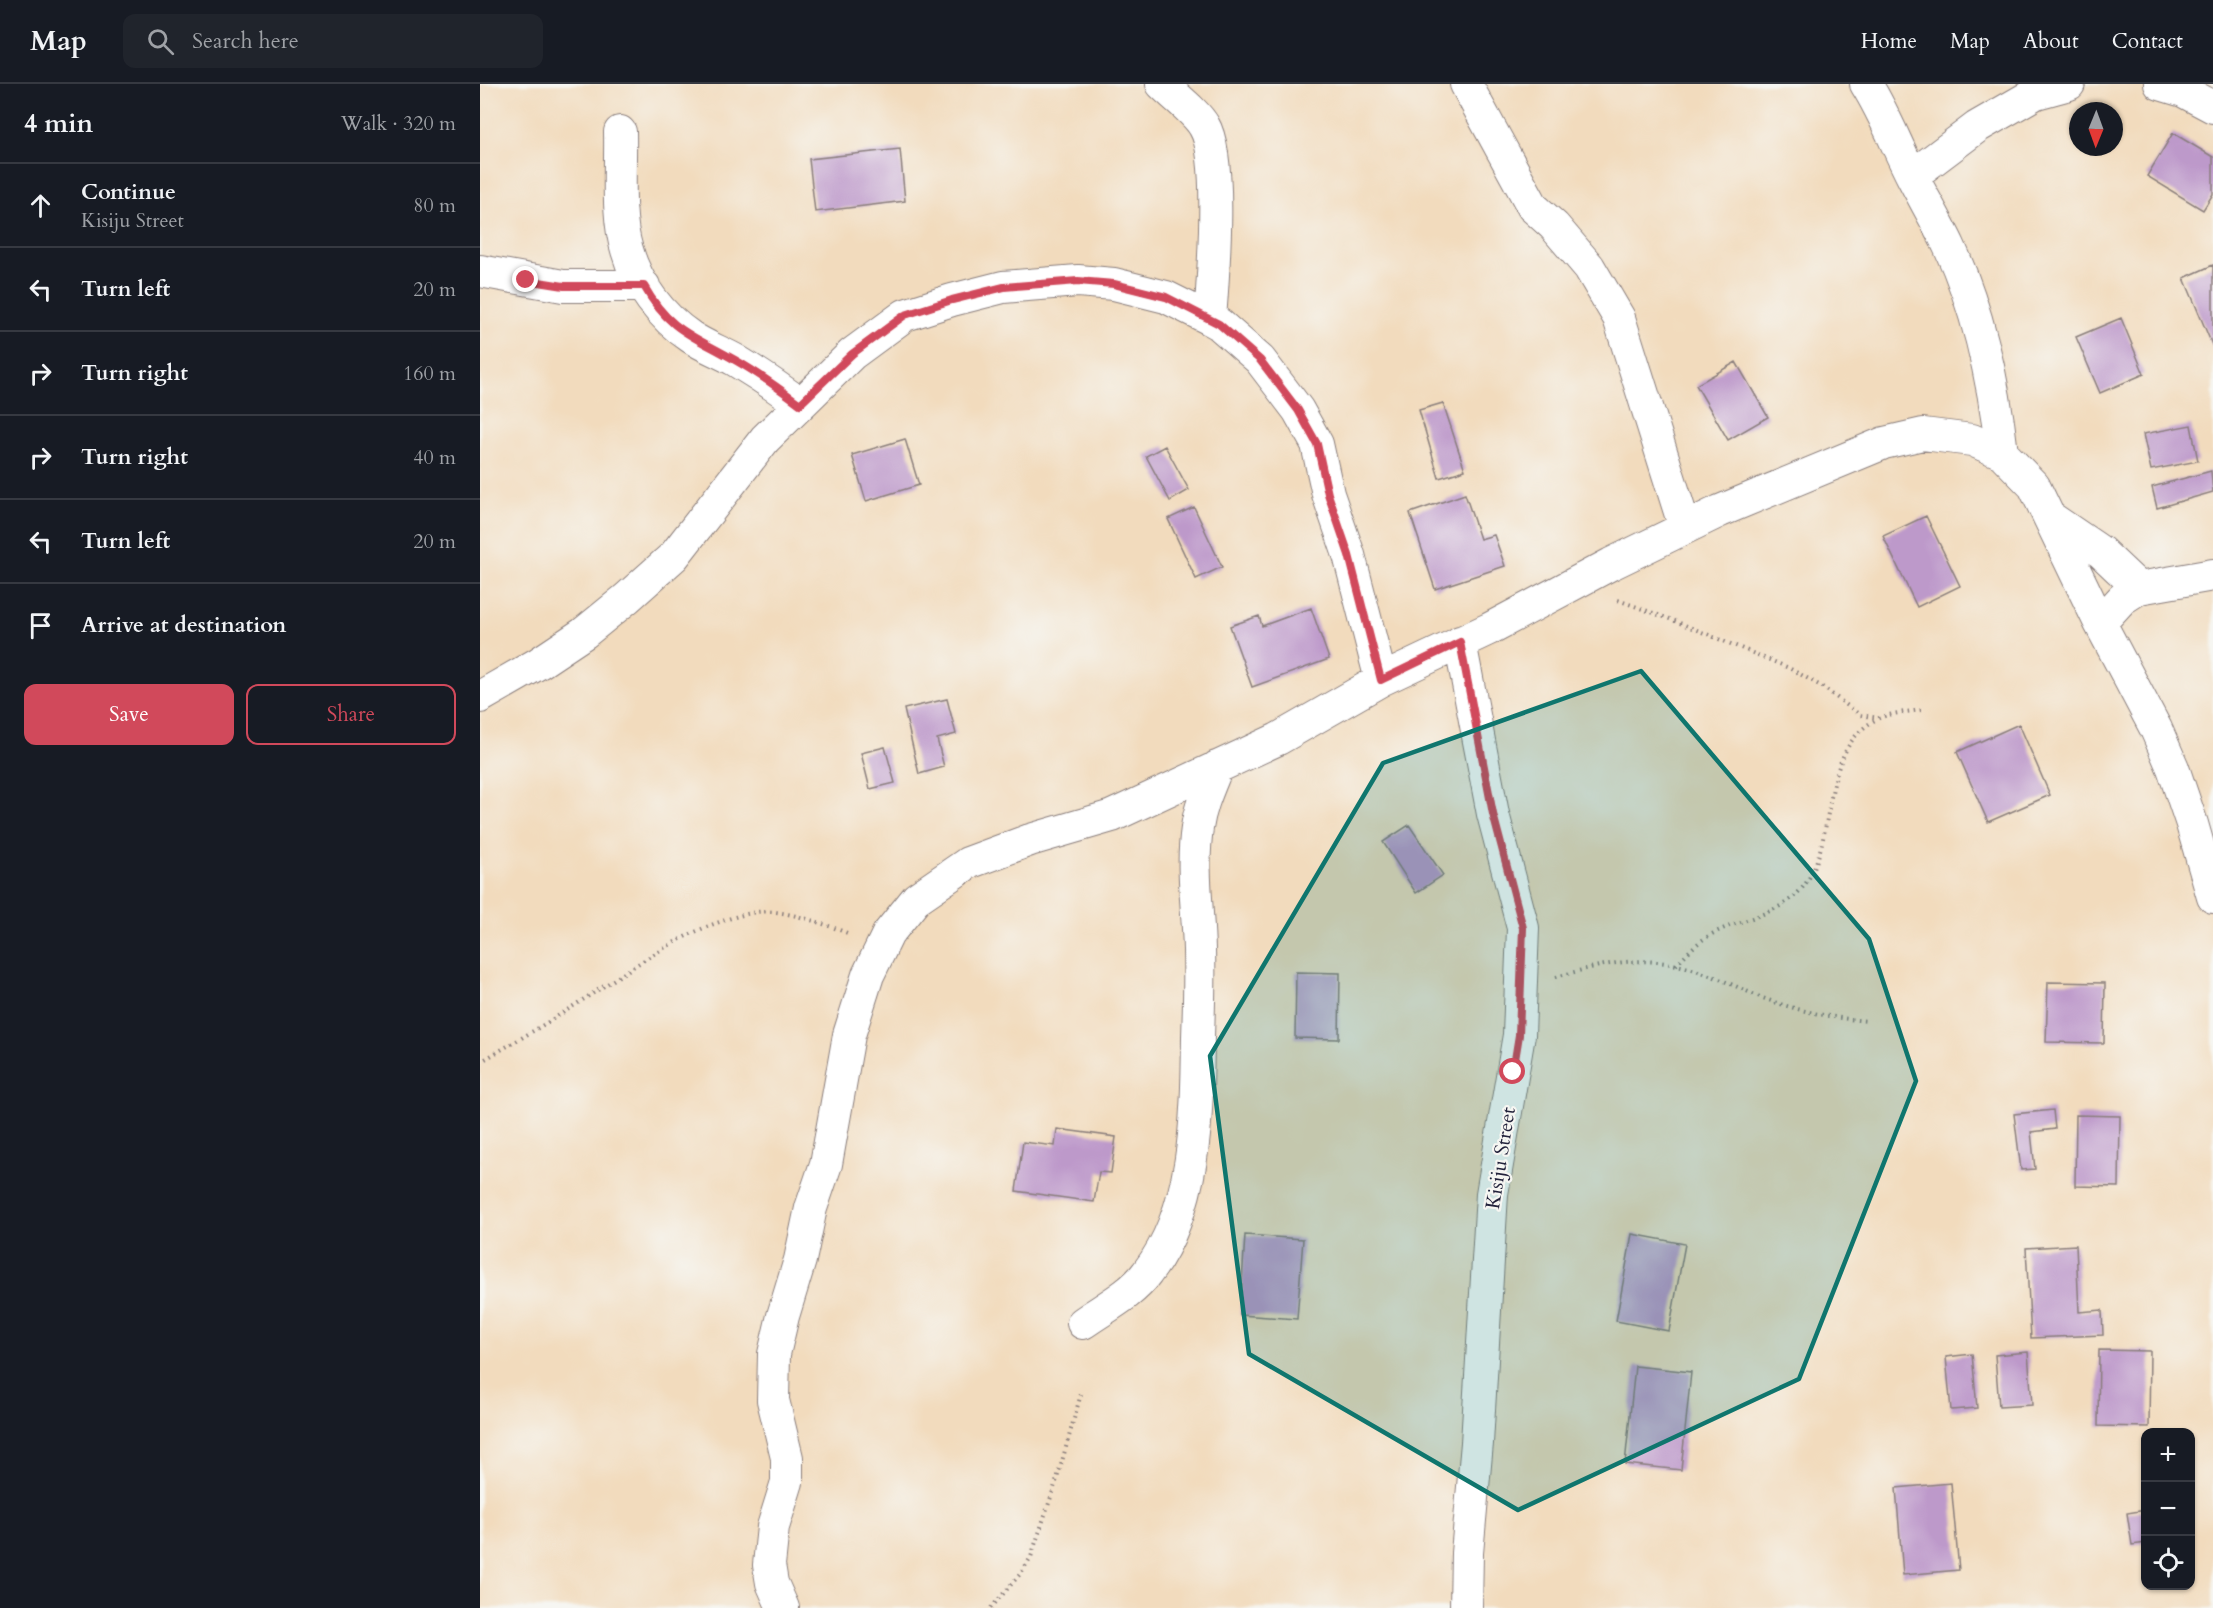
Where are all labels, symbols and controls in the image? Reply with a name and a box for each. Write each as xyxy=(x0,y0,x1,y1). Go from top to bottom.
search box xyxy=(123,14,543,68)
text: Map xyxy=(30,22,87,60)
icon: search xyxy=(144,25,177,58)
text: Search here xyxy=(192,26,299,56)
text: Home xyxy=(1861,27,1917,56)
text: Map xyxy=(1950,27,1990,56)
text: About xyxy=(2023,27,2079,56)
text: Contact xyxy=(2112,27,2183,56)
north arrow xyxy=(2069,102,2123,156)
text: 4 min xyxy=(24,106,93,141)
text: Walk · 320 m xyxy=(341,110,456,137)
text: Continue xyxy=(81,177,176,207)
icon: ahead xyxy=(24,189,57,222)
text: 80 m xyxy=(413,192,456,219)
text: Kisiju Street xyxy=(81,207,184,234)
route end xyxy=(512,266,538,292)
icon: left xyxy=(24,273,57,306)
text: Turn left xyxy=(81,274,170,304)
text: 20 m xyxy=(413,276,456,303)
icon: right xyxy=(24,357,57,390)
text: Turn right xyxy=(81,358,188,388)
text: 160 m xyxy=(403,360,456,387)
icon: right xyxy=(24,441,57,474)
text: Turn right xyxy=(81,442,188,472)
text: 40 m xyxy=(413,444,456,471)
icon: left xyxy=(24,525,57,558)
text: Turn left xyxy=(81,526,170,556)
text: 20 m xyxy=(413,528,456,555)
icon: arrive xyxy=(24,609,57,642)
text: Arrive at destination xyxy=(81,610,286,640)
button: Save xyxy=(24,684,234,745)
button: Share xyxy=(246,684,456,745)
route start xyxy=(1499,1058,1525,1084)
street label: Kisiju Street xyxy=(1479,1104,1522,1211)
map controls xyxy=(2141,1428,2195,1590)
button: + xyxy=(2141,1428,2195,1482)
button: − xyxy=(2141,1482,2195,1536)
button: locate xyxy=(2141,1536,2195,1590)

